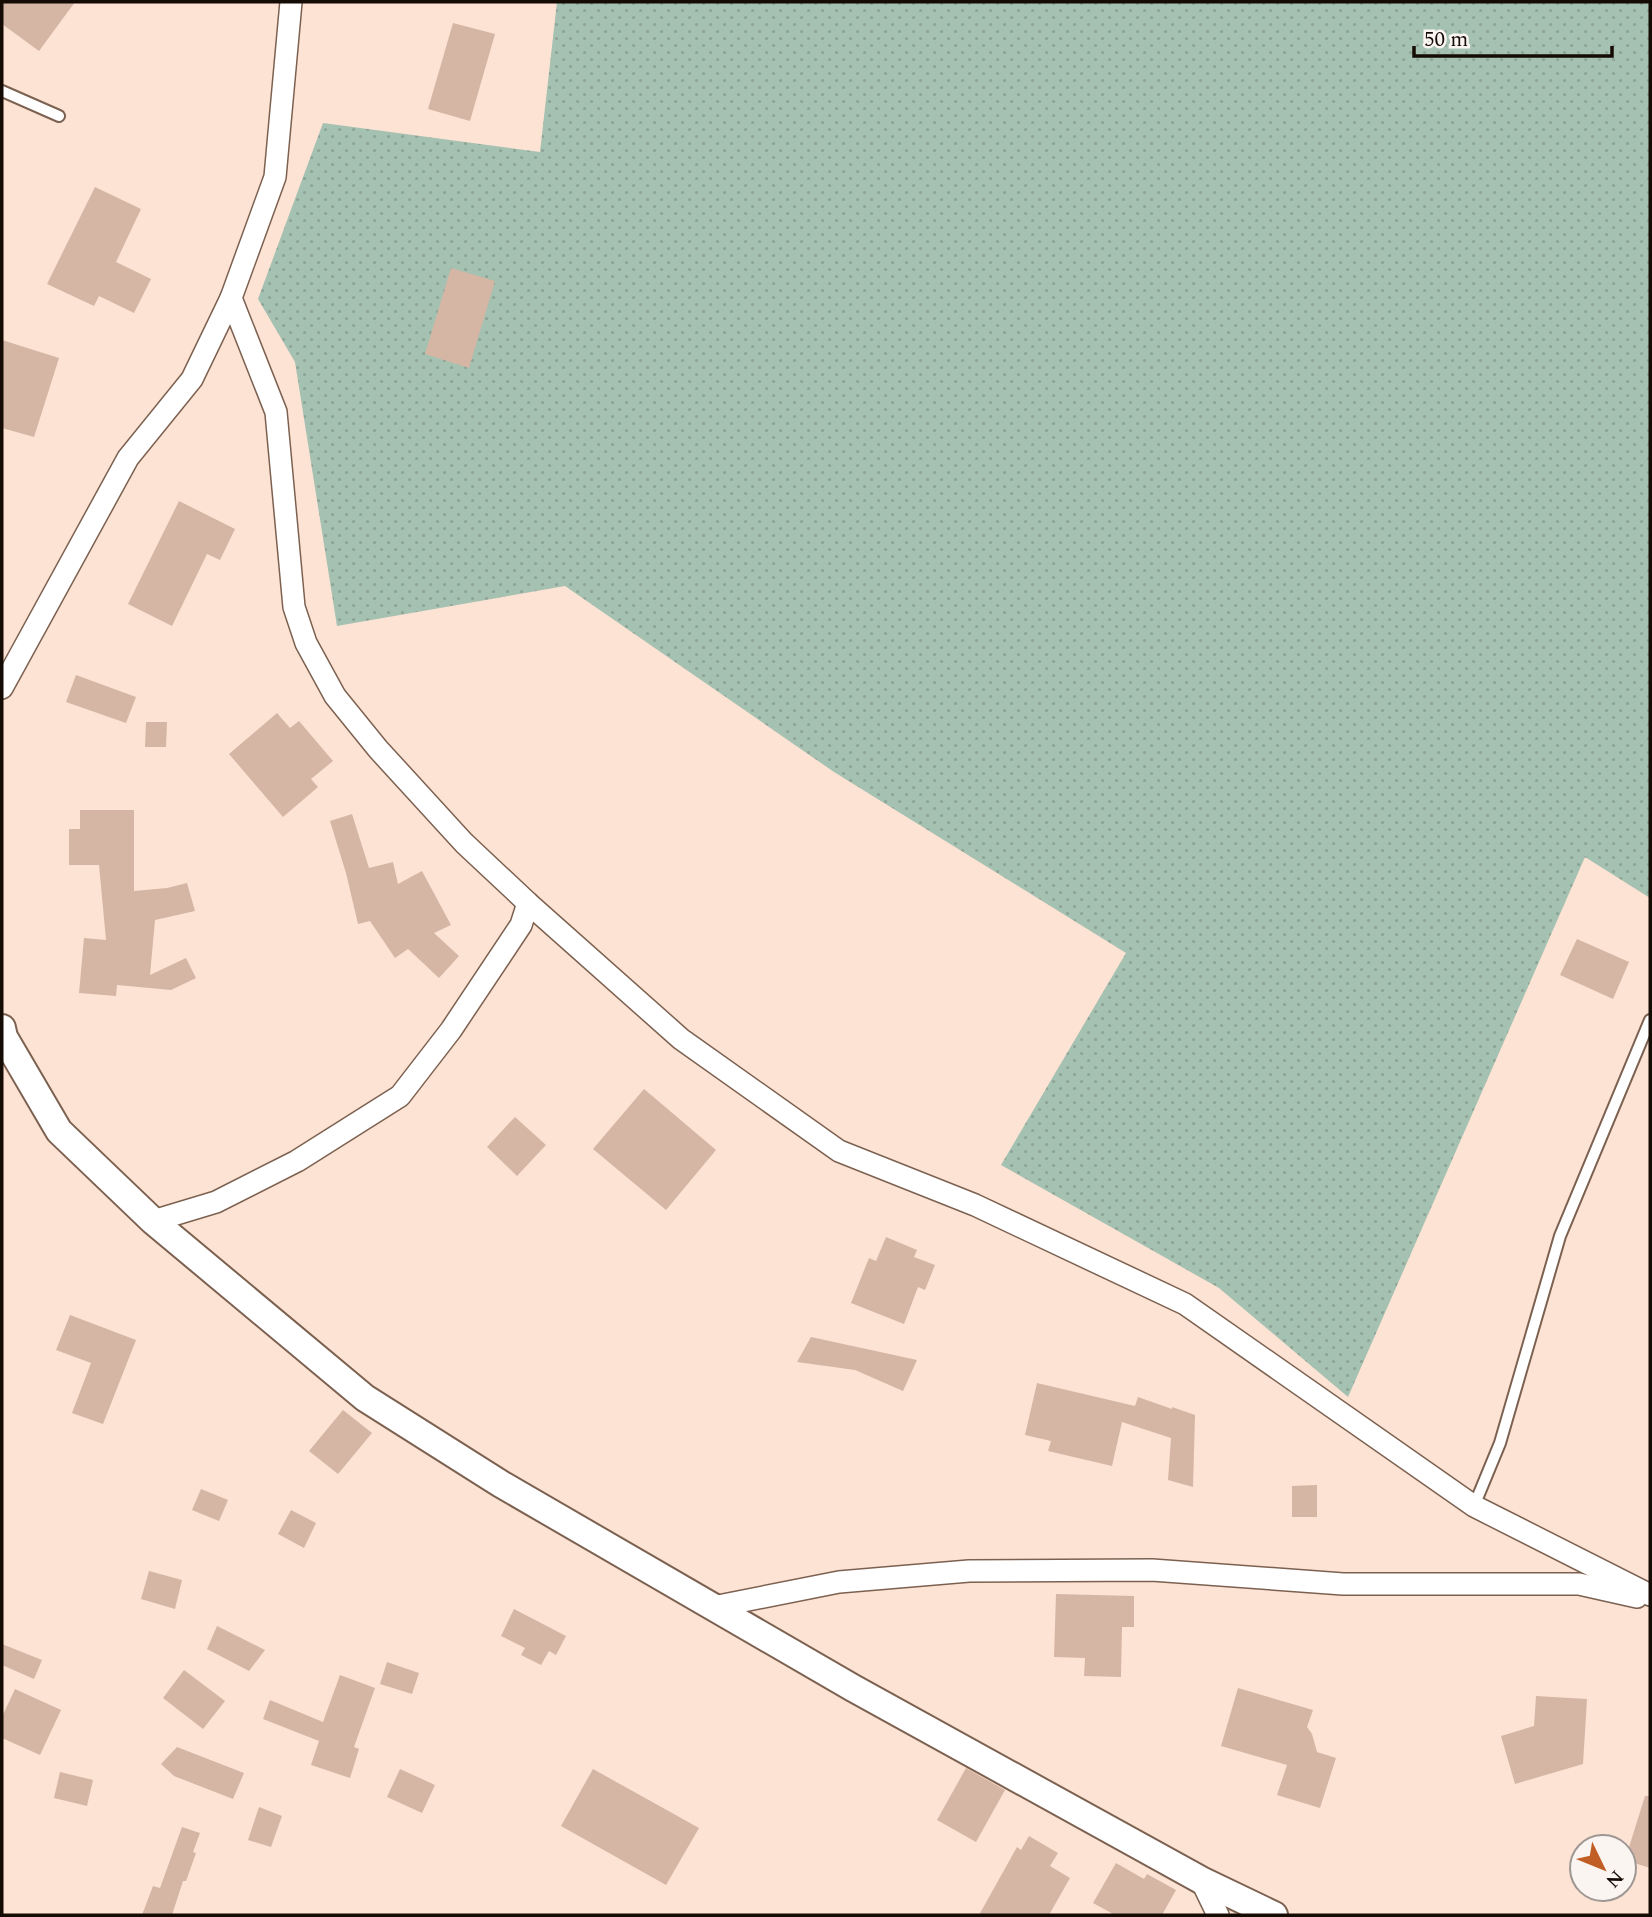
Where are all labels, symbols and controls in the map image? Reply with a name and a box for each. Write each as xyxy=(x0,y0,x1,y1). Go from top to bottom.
scale bar xyxy=(1414,14,1612,58)
text: 50 m xyxy=(1424,24,1468,56)
north arrow xyxy=(1568,1833,1638,1903)
text: N xyxy=(1598,1863,1630,1894)

